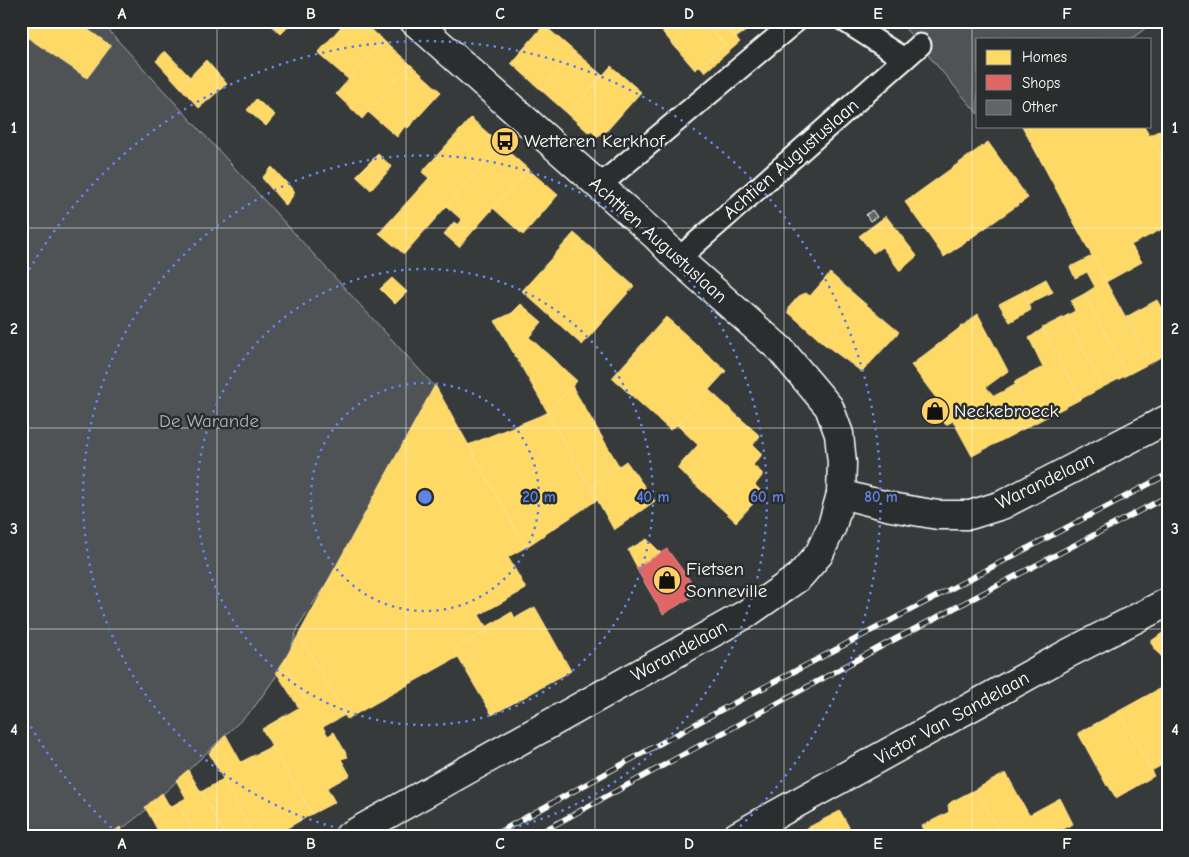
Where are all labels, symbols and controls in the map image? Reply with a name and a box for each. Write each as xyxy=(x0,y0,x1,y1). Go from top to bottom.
text: A xyxy=(118,5,127,23)
text: B xyxy=(306,5,316,23)
text: C xyxy=(495,5,505,23)
text: D xyxy=(684,5,694,23)
text: E xyxy=(873,5,883,23)
text: F xyxy=(1062,5,1072,23)
legend xyxy=(976,38,1152,128)
text: Homes xyxy=(1022,48,1067,66)
text: Shops xyxy=(1022,74,1060,92)
street label: Achtien Augustuslaan xyxy=(719,94,863,224)
text: Other xyxy=(1022,98,1057,116)
text: 1 xyxy=(11,119,17,137)
text: 1 xyxy=(1172,119,1178,137)
bus stop icon: Wetteren Kerkhof xyxy=(490,126,520,156)
place label: Wetteren Kerkhof xyxy=(524,130,666,152)
street label: Achttien Augustuslaan xyxy=(585,172,731,308)
text: 2 xyxy=(10,320,18,338)
text: 2 xyxy=(1171,320,1179,338)
shop icon: Neckebroeck xyxy=(920,396,950,426)
place label: Neckebroeck xyxy=(954,400,1060,422)
park label: De Warande xyxy=(159,410,259,432)
street label: Warandelaan xyxy=(992,448,1098,514)
centre of rings xyxy=(416,488,434,506)
text: 20 m xyxy=(522,488,556,506)
text: 40 m xyxy=(637,488,670,506)
text: 60 m xyxy=(750,488,784,506)
text: 80 m xyxy=(864,488,898,506)
text: 3 xyxy=(10,520,18,538)
text: 3 xyxy=(1171,520,1179,538)
place label: Fietsen Sonneville xyxy=(686,558,767,602)
shop icon: Fietsen Sonneville xyxy=(652,565,682,595)
street label: Warandelaan xyxy=(627,616,731,686)
street label: Victor Van Sandelaan xyxy=(871,666,1033,770)
text: 4 xyxy=(10,721,18,739)
text: 4 xyxy=(1171,721,1179,739)
text: A xyxy=(118,835,127,853)
text: B xyxy=(306,835,316,853)
text: C xyxy=(495,835,505,853)
text: D xyxy=(684,835,694,853)
text: E xyxy=(873,835,883,853)
text: F xyxy=(1062,835,1072,853)

